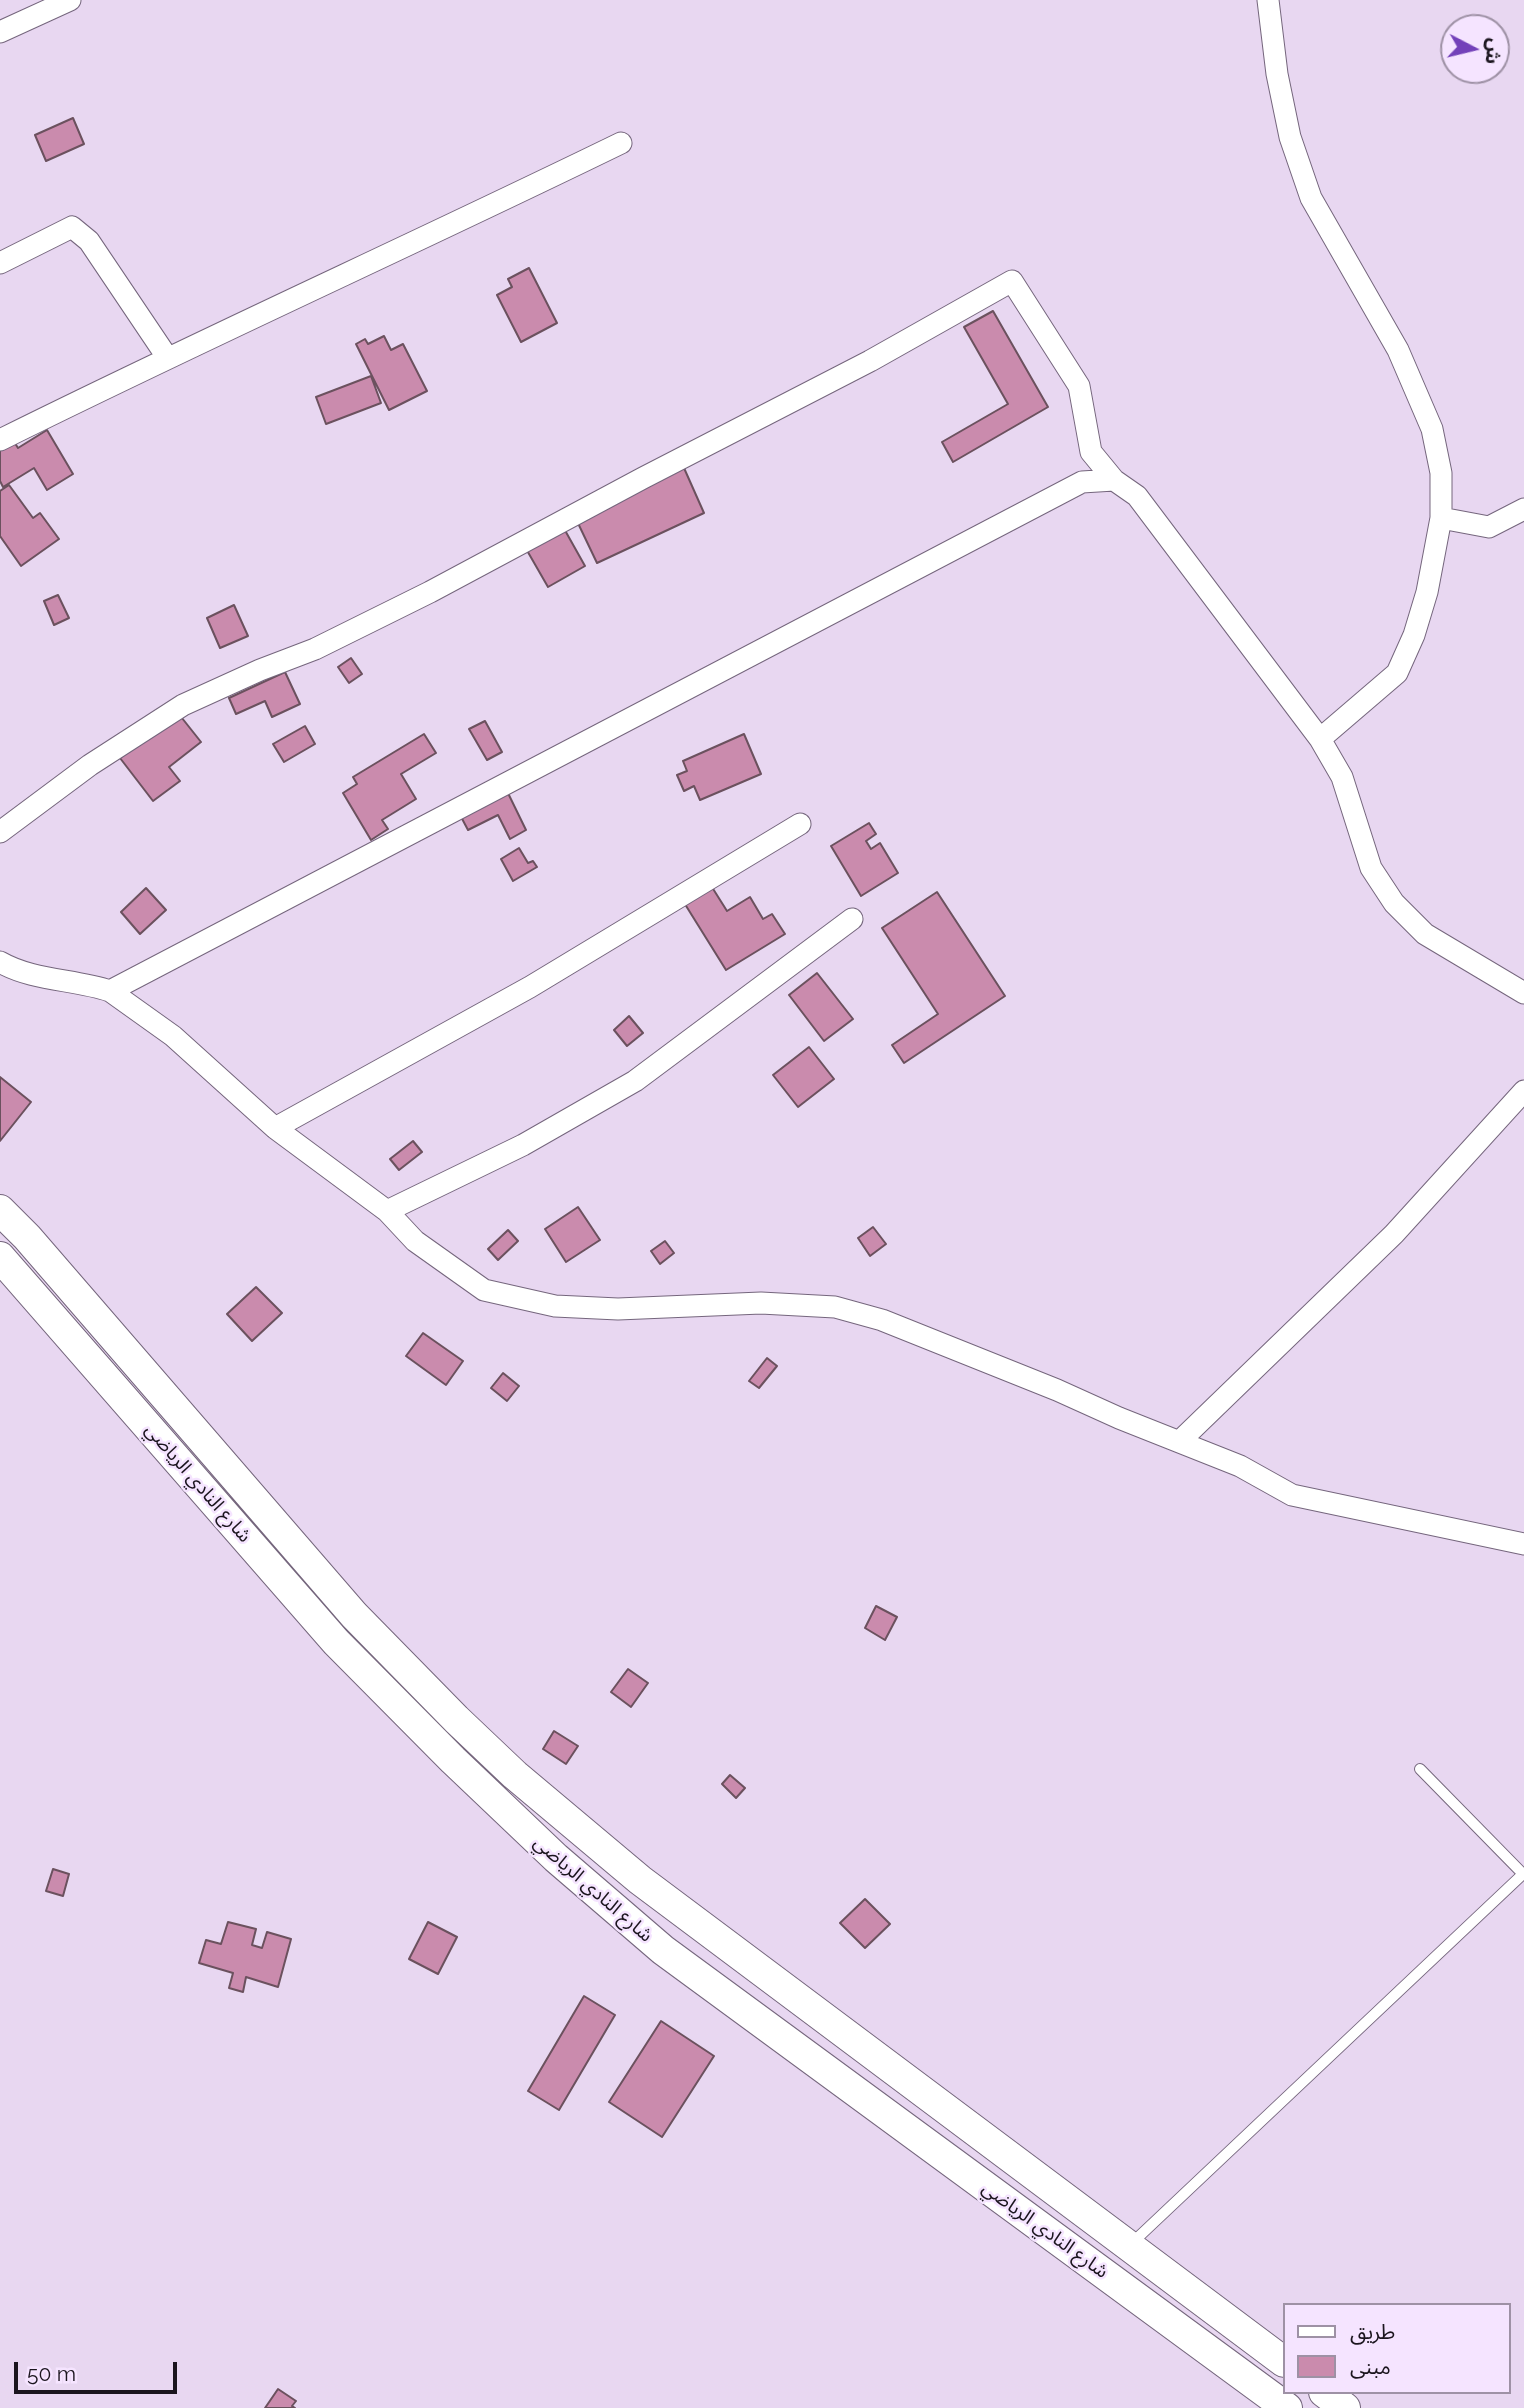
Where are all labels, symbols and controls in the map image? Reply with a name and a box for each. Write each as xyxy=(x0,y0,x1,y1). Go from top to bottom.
north arrow xyxy=(1440,14,1510,84)
text: ش xyxy=(1481,37,1506,66)
street label: شارع النادي الرياضي xyxy=(140,1419,256,1547)
street label: شارع النادي الرياضي xyxy=(529,1831,657,1947)
street label: شارع النادي الرياضي xyxy=(977,2177,1113,2283)
legend xyxy=(1282,2303,1510,2394)
text: طريق xyxy=(1350,2319,1395,2344)
scale bar xyxy=(18,2348,180,2392)
text: مبنى xyxy=(1350,2354,1391,2379)
text: 50 m xyxy=(27,2361,76,2386)

